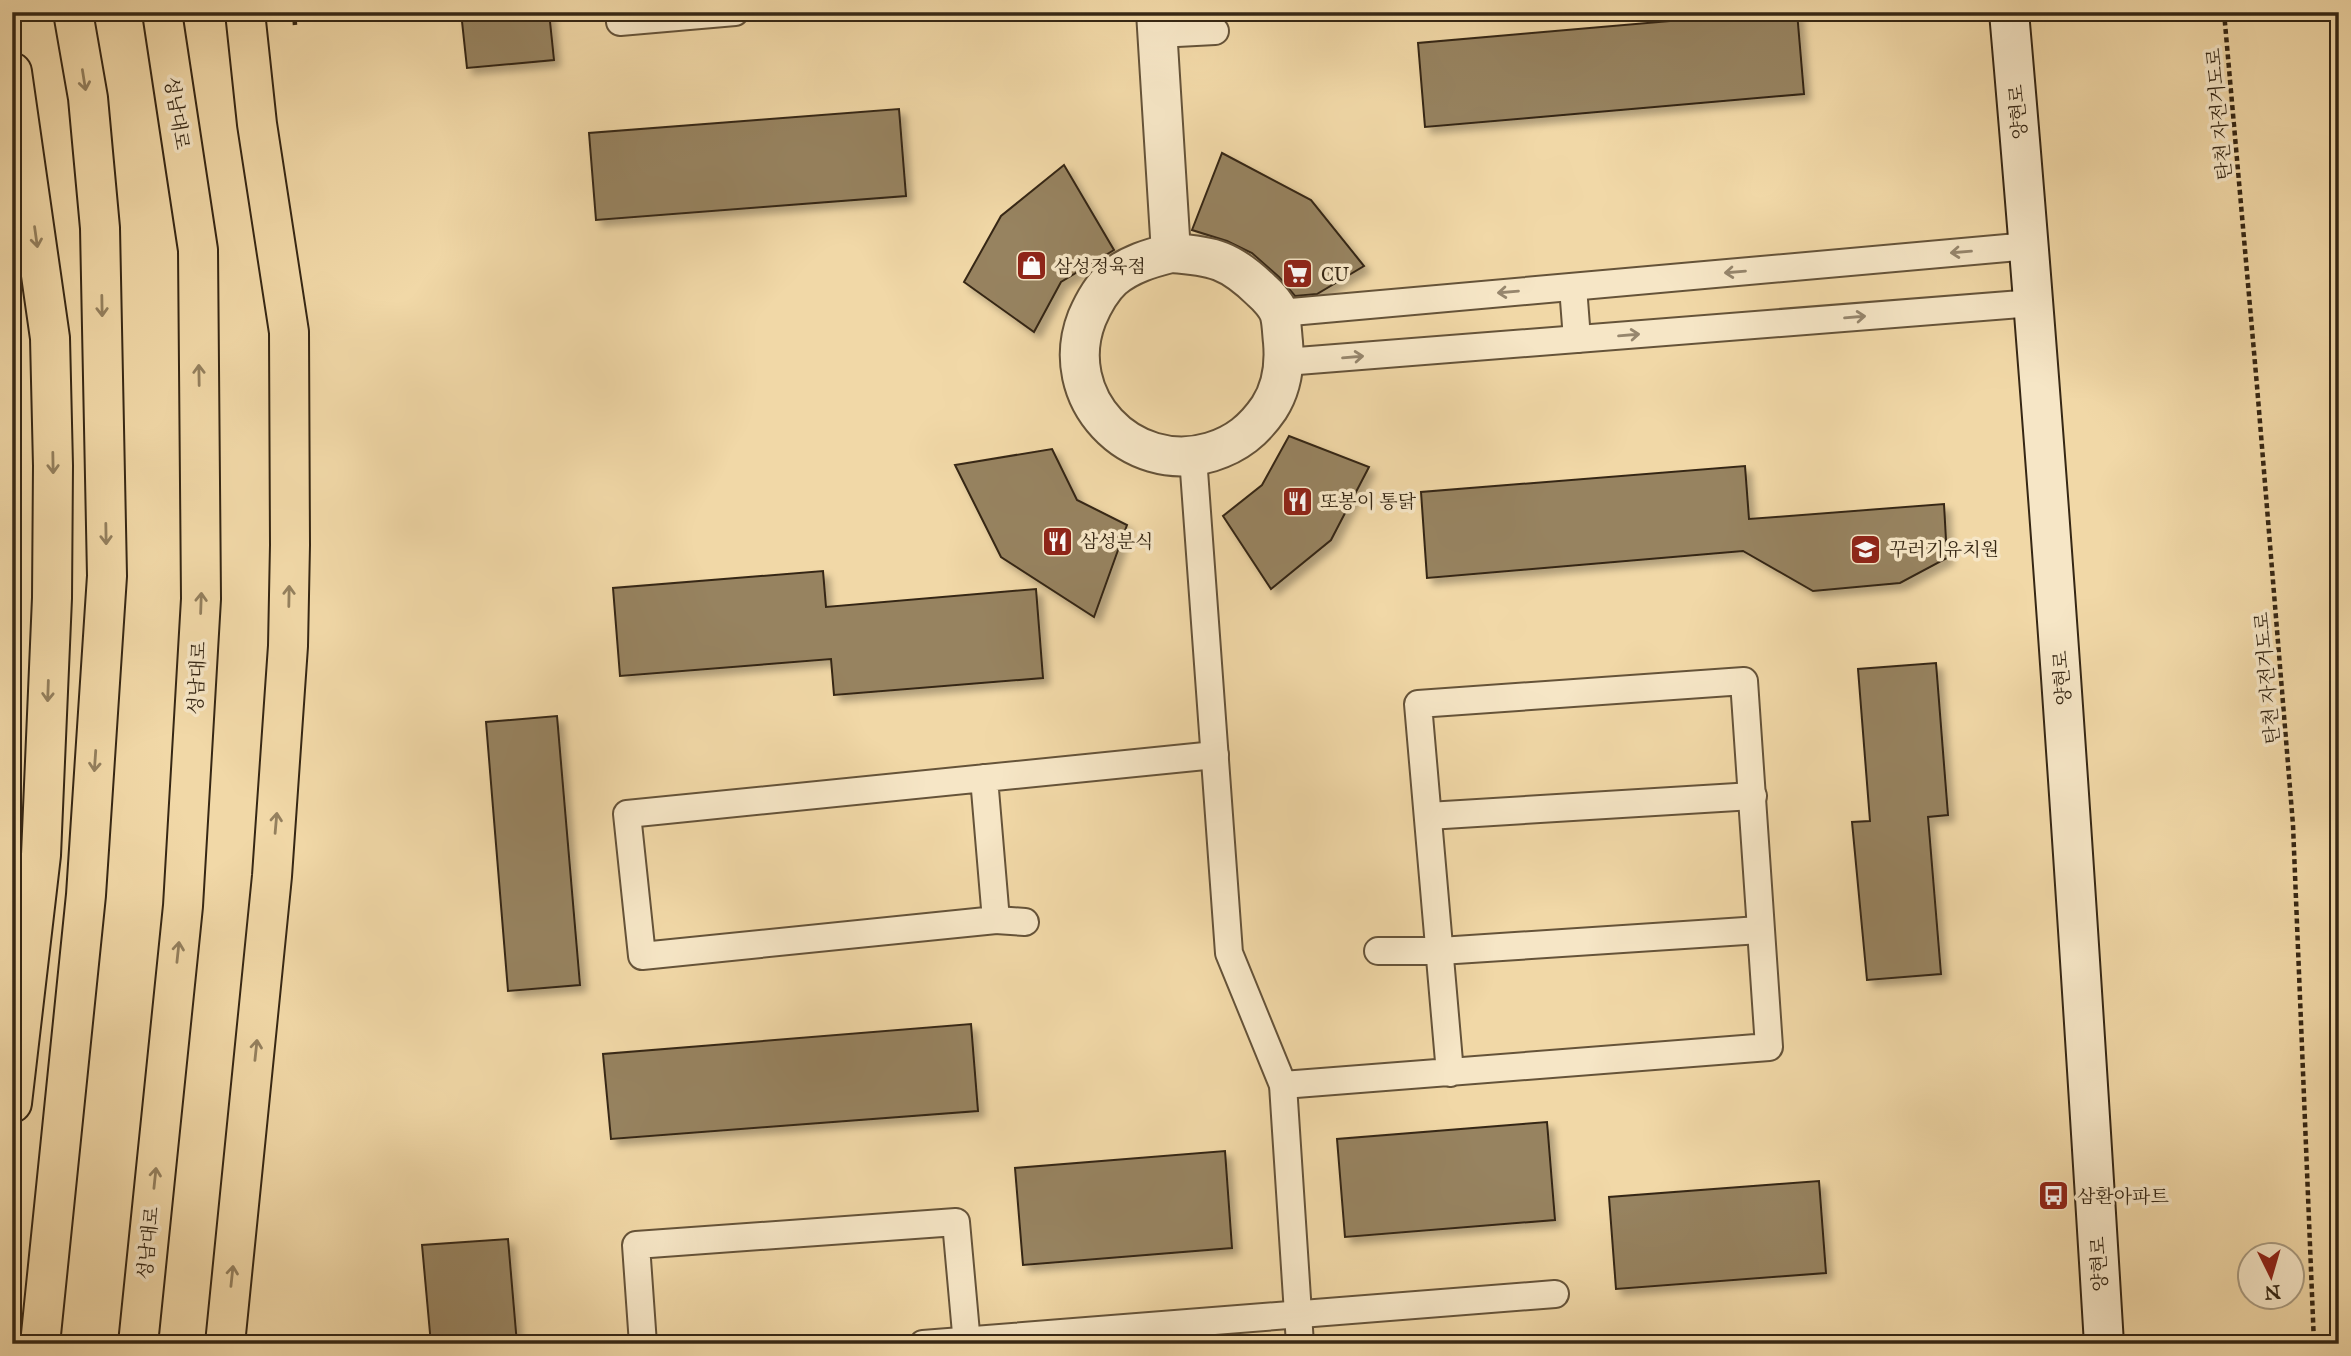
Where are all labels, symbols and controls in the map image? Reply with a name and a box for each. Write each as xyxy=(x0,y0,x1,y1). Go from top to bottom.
street label: 탄천 자전거도로 xyxy=(2202,47,2236,181)
one-way arrow xyxy=(78,68,91,90)
street label: 성남대로 xyxy=(160,75,194,151)
street label: 양현로 xyxy=(2004,84,2032,140)
one-way arrow xyxy=(29,225,42,248)
one-way arrow xyxy=(1951,246,1973,259)
shop icon: 삼성정육점 xyxy=(1014,249,1048,283)
place label: 삼성정육점 xyxy=(1054,255,1146,278)
supermarket icon: CU xyxy=(1281,257,1315,291)
place label: CU xyxy=(1321,263,1349,286)
one-way arrow xyxy=(1724,266,1747,279)
one-way arrow xyxy=(1497,286,1520,299)
one-way arrow xyxy=(95,294,109,317)
one-way arrow xyxy=(1844,310,1866,323)
one-way arrow xyxy=(1617,328,1640,341)
one-way arrow xyxy=(1341,350,1364,363)
one-way arrow xyxy=(192,364,206,387)
one-way arrow xyxy=(46,451,60,474)
restaurant icon: 또봉이 통닭 xyxy=(1280,484,1314,518)
place label: 또봉이 통닭 xyxy=(1320,490,1417,513)
one-way arrow xyxy=(100,522,113,545)
restaurant icon: 삼성분식 xyxy=(1040,524,1074,558)
place label: 삼성분식 xyxy=(1080,530,1153,553)
school or university icon: 꾸러기유치원 xyxy=(1849,532,1883,566)
place label: 꾸러기유치원 xyxy=(1889,538,1999,561)
one-way arrow xyxy=(282,585,296,608)
one-way arrow xyxy=(194,592,207,615)
street label: 탄천 자전거도로 xyxy=(2250,611,2284,745)
street label: 성남대로 xyxy=(184,641,210,715)
street label: 양현로 xyxy=(2049,650,2075,706)
one-way arrow xyxy=(41,679,54,702)
one-way arrow xyxy=(88,749,101,772)
one-way arrow xyxy=(270,812,283,835)
one-way arrow xyxy=(172,941,185,964)
one-way arrow xyxy=(250,1039,263,1061)
one-way arrow xyxy=(149,1168,162,1190)
bus stop icon: 삼환아파트 xyxy=(2037,1179,2071,1213)
place label: 삼환아파트 xyxy=(2077,1185,2169,1208)
street label: 성남대로 xyxy=(133,1205,163,1281)
street label: 양현로 xyxy=(2086,1236,2112,1292)
north arrow xyxy=(2236,1240,2306,1310)
one-way arrow xyxy=(226,1265,239,1288)
text: N xyxy=(2263,1280,2281,1305)

